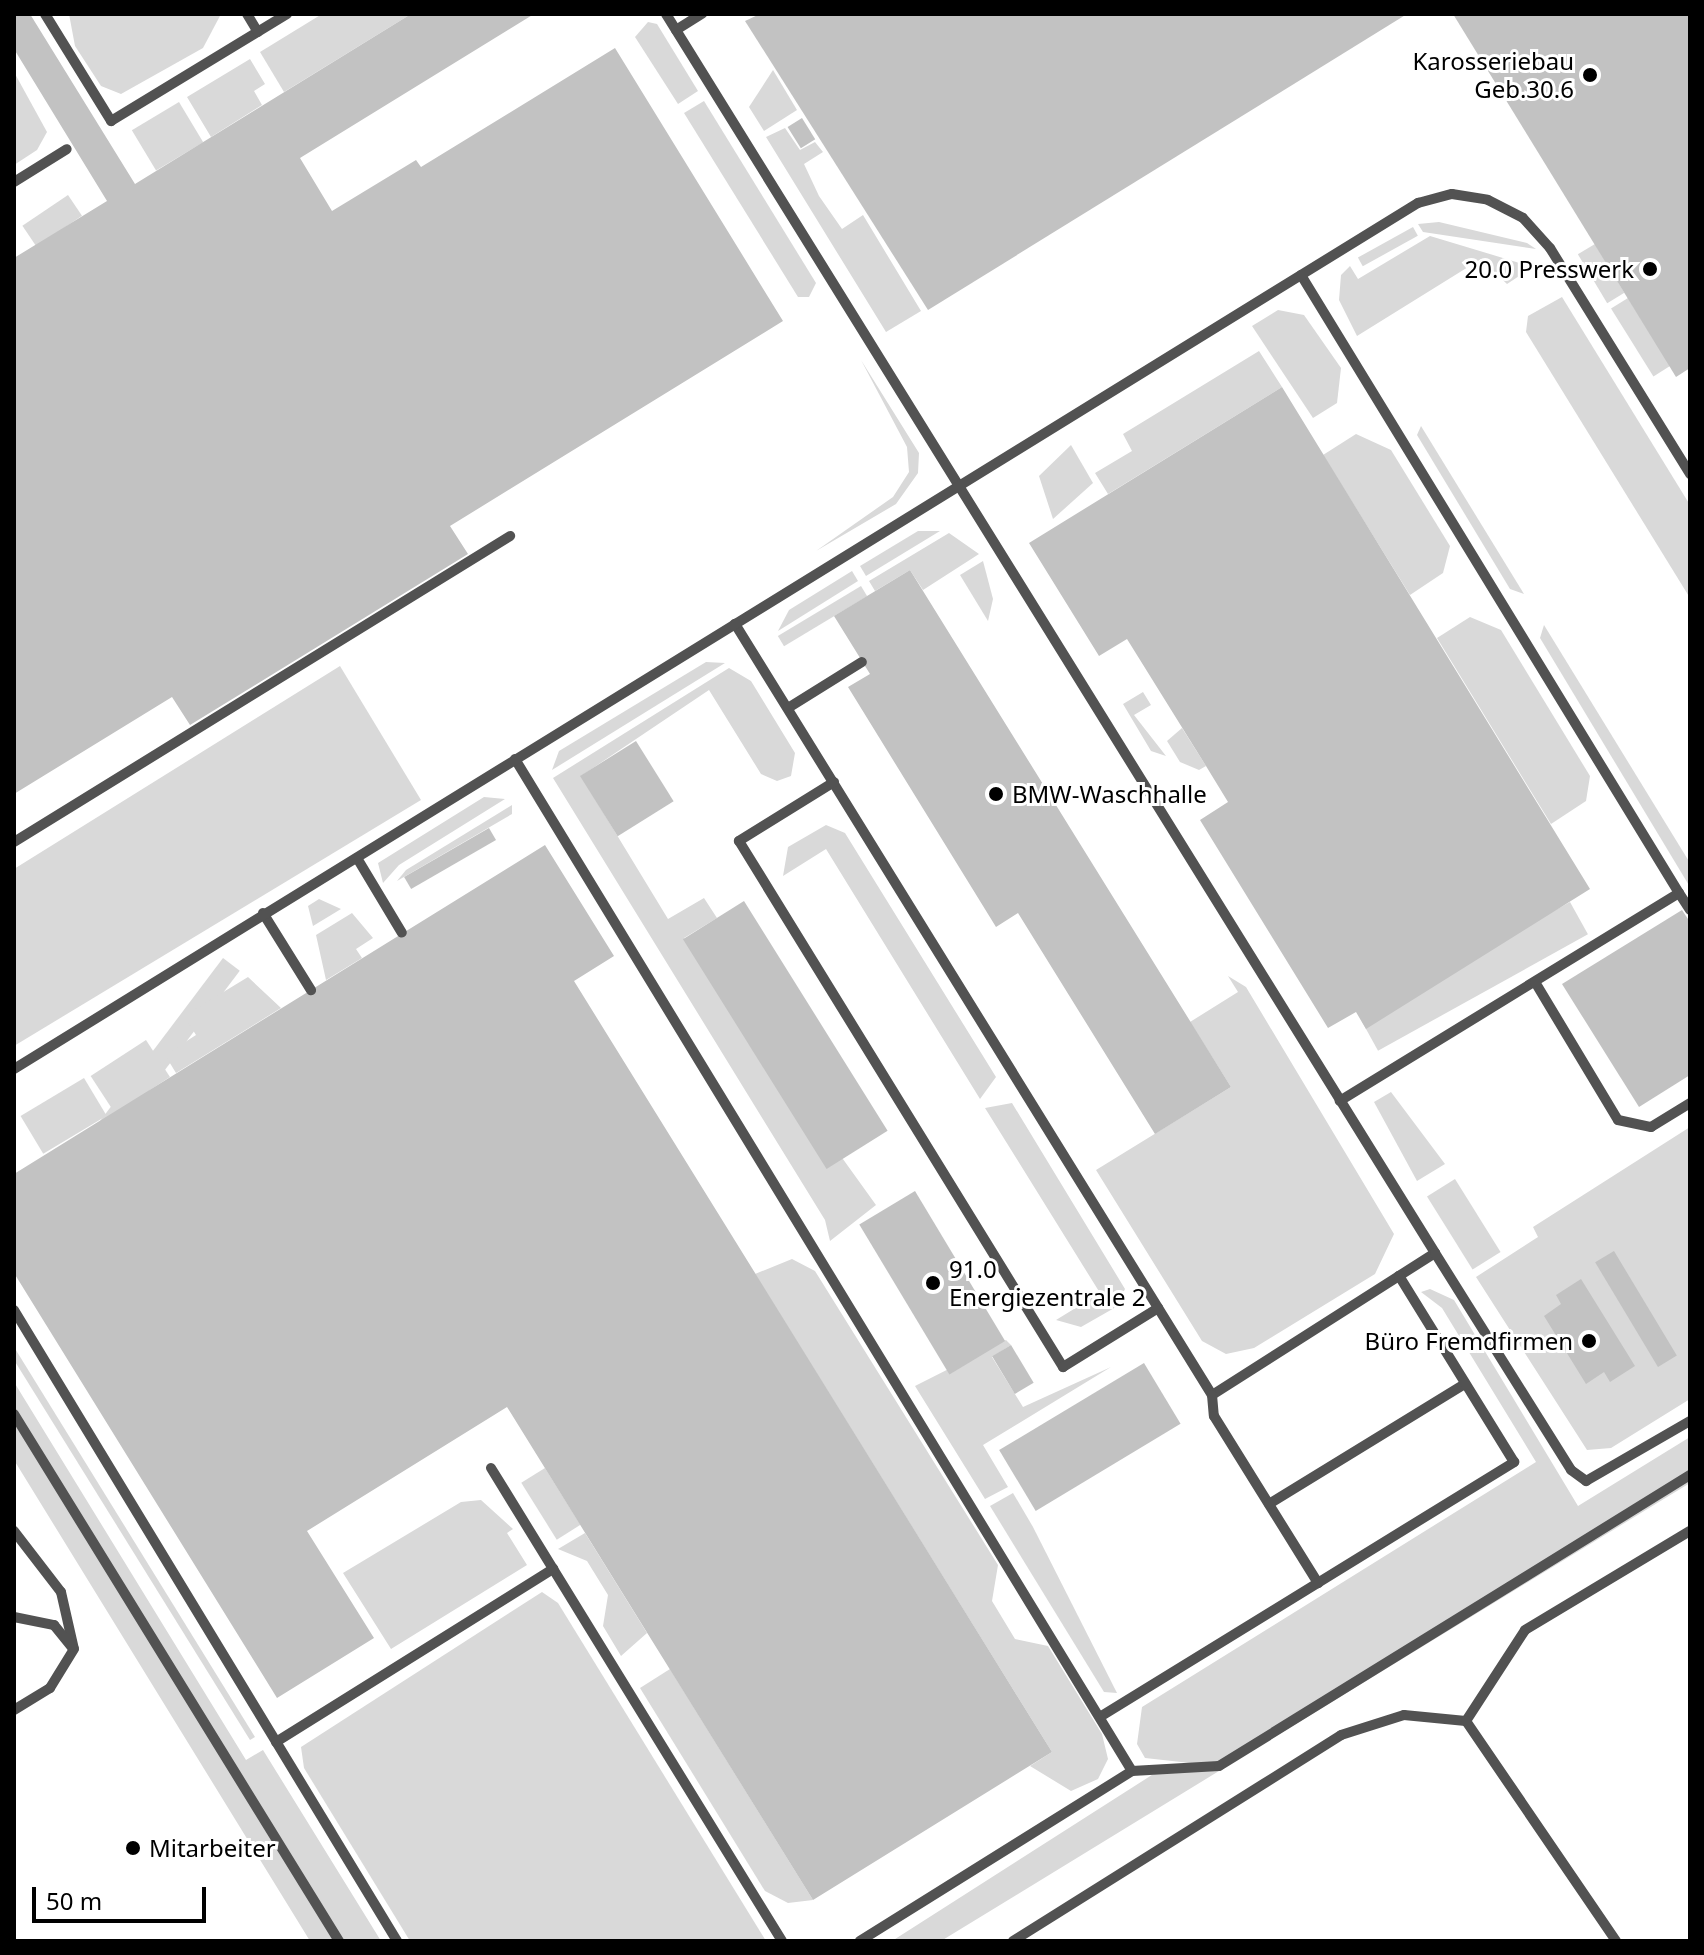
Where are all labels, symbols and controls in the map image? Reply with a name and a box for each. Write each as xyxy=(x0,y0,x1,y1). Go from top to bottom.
place label: Karosseriebau Geb.30.6 xyxy=(1413,47,1574,103)
marker: Karosseriebau Geb.30.6 xyxy=(1581,66,1599,84)
place label: 20.0 Presswerk xyxy=(1465,255,1634,283)
marker: 20.0 Presswerk xyxy=(1641,260,1659,278)
place label: BMW-Waschhalle xyxy=(1012,780,1207,808)
marker: BMW-Waschhalle xyxy=(987,785,1005,803)
place label: 91.0 Energiezentrale 2 xyxy=(949,1255,1146,1311)
marker: 91.0 Energiezentrale 2 xyxy=(924,1274,942,1292)
place label: Büro Fremdfirmen xyxy=(1365,1327,1573,1355)
marker: Büro Fremdfirmen xyxy=(1580,1332,1598,1350)
place label: Mitarbeiter xyxy=(149,1834,276,1862)
marker: Mitarbeiter xyxy=(124,1839,142,1857)
scale bar xyxy=(36,1871,210,1921)
text: 50 m xyxy=(46,1884,102,1917)

